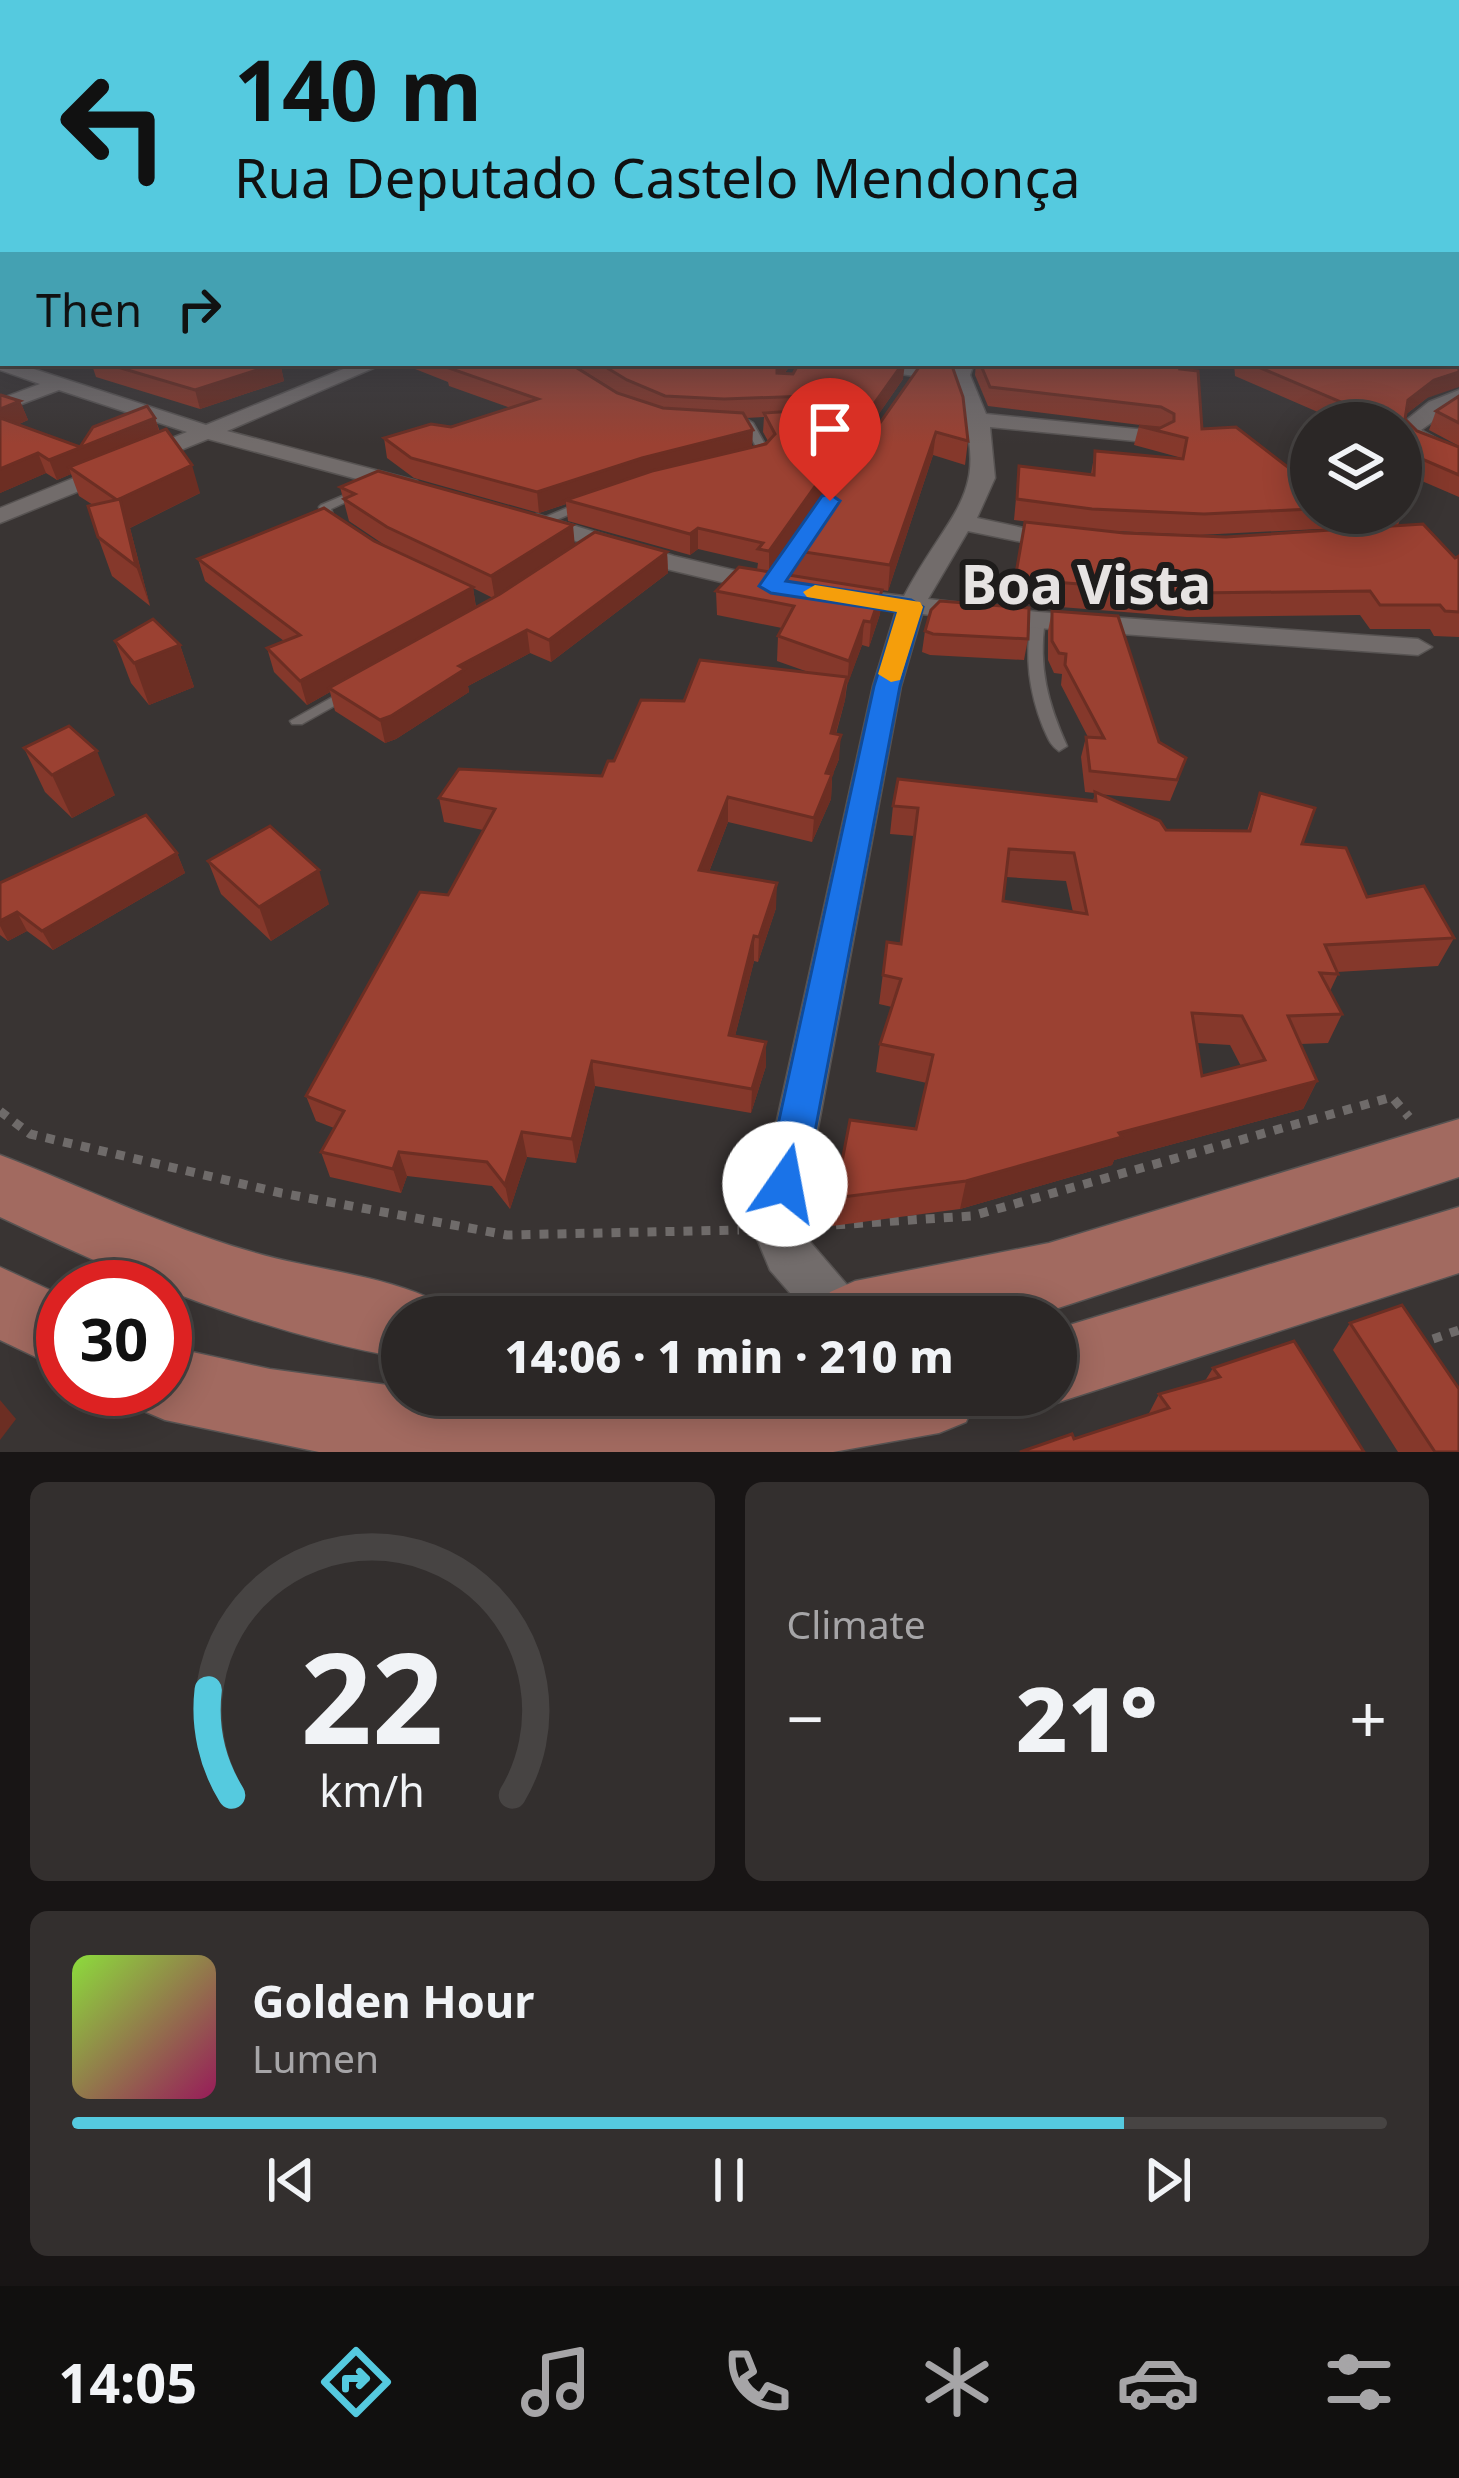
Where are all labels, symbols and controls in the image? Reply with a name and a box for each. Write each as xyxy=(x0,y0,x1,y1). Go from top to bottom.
text: 140 m xyxy=(234,31,482,146)
icon: left xyxy=(36,48,192,204)
text: Rua Deputado Castelo Mendonça xyxy=(234,140,1081,214)
icon: right xyxy=(166,276,232,342)
text: Then xyxy=(36,279,142,340)
pin xyxy=(779,378,881,501)
icon: arrive xyxy=(797,396,863,462)
map controls xyxy=(1290,402,1422,534)
button: layers xyxy=(1290,402,1422,534)
district label: Boa Vista xyxy=(961,546,1211,620)
position arrow xyxy=(722,1121,848,1247)
speed limit sign: 30 xyxy=(36,1260,192,1416)
text: 14:06 · 1 min · 210 m xyxy=(504,1325,954,1386)
text: Climate xyxy=(787,1597,926,1650)
text: 22 xyxy=(301,1611,444,1781)
text: 21° xyxy=(1016,1656,1158,1778)
text: − xyxy=(787,1672,824,1762)
text: + xyxy=(1349,1672,1387,1762)
text: km/h xyxy=(320,1760,425,1819)
text: Golden Hour xyxy=(252,1970,534,2031)
text: Lumen xyxy=(252,2031,379,2084)
icon: previous xyxy=(258,2147,324,2213)
icon: pause xyxy=(696,2147,762,2213)
icon: next xyxy=(1135,2147,1201,2213)
icon: directions xyxy=(314,2340,398,2424)
icon: music xyxy=(514,2340,598,2424)
icon: phone xyxy=(715,2340,799,2424)
icon: climate xyxy=(915,2340,999,2424)
icon: car xyxy=(1116,2340,1200,2424)
icon: filters xyxy=(1317,2340,1401,2424)
text: 14:05 xyxy=(58,2345,197,2419)

